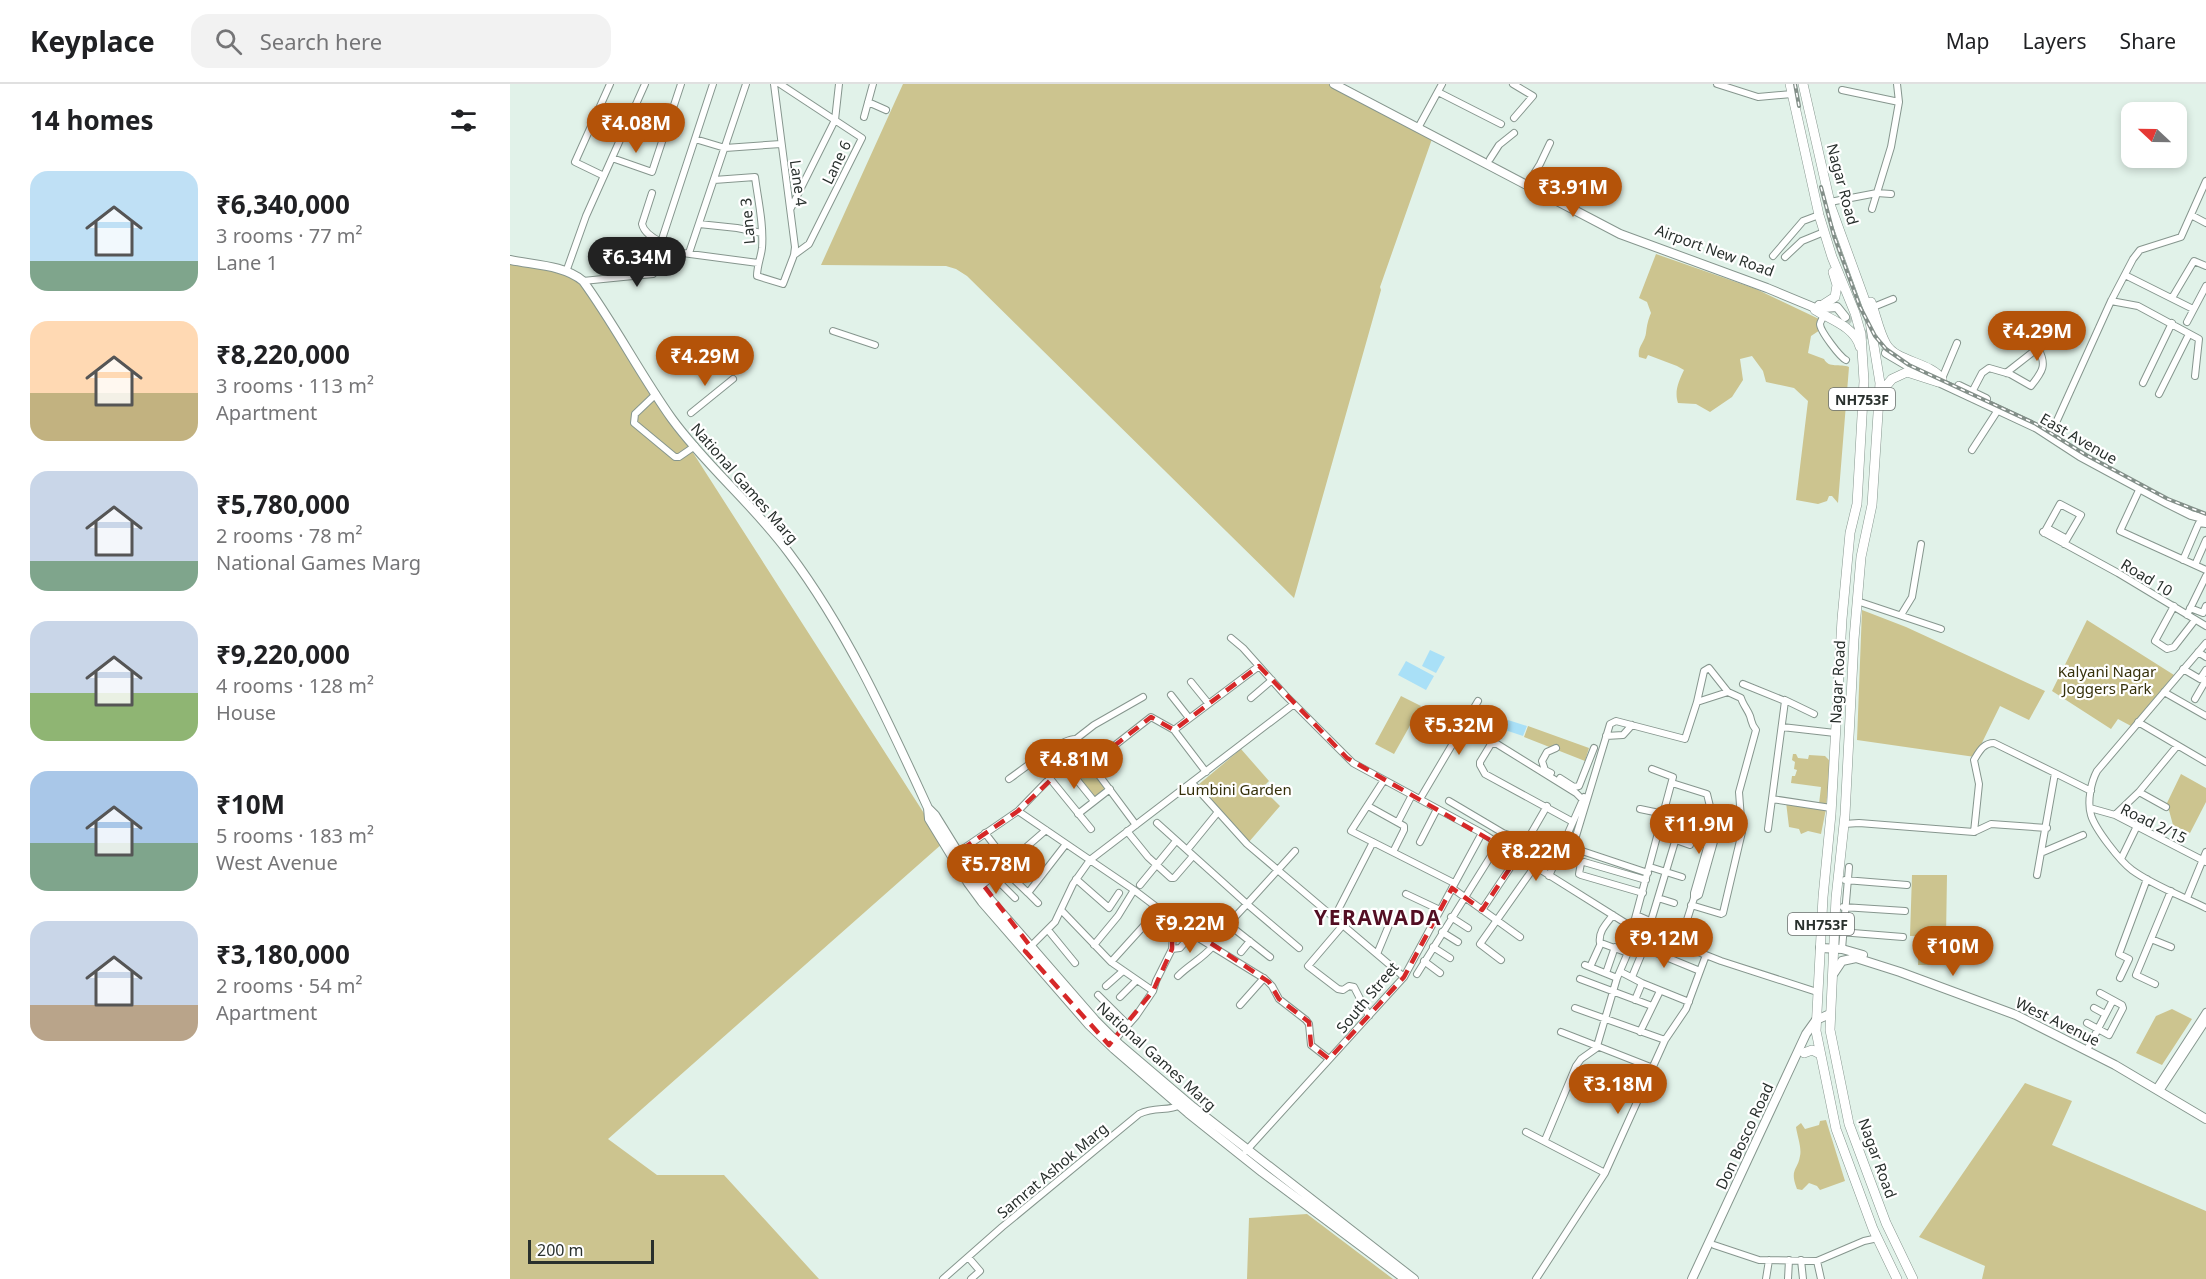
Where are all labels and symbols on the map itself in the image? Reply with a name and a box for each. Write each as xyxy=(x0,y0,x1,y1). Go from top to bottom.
north arrow xyxy=(2121,102,2187,168)
pin: ₹4.08M xyxy=(587,103,685,154)
street label: Lane 6 xyxy=(817,137,855,187)
street label: Nagar Road xyxy=(1823,141,1863,227)
street label: Lane 4 xyxy=(786,159,812,208)
pin: ₹3.91M xyxy=(1524,167,1622,218)
street label: Lane 3 xyxy=(735,197,759,245)
street label: Airport New Road xyxy=(1653,219,1777,281)
pin: ₹6.34M xyxy=(588,237,686,288)
pin: ₹4.29M xyxy=(1988,311,2086,362)
pin: ₹4.29M xyxy=(656,336,754,387)
road number: NH753F xyxy=(1829,388,1895,410)
street label: East Avenue xyxy=(2037,408,2121,468)
street label: National Games Marg xyxy=(687,418,803,548)
street label: Road 10 xyxy=(2117,554,2177,600)
street label: Nagar Road xyxy=(1825,640,1849,724)
park label: Kalyani Nagar Joggers Park xyxy=(2058,661,2156,698)
pin: ₹5.32M xyxy=(1410,705,1508,756)
pin: ₹4.81M xyxy=(1025,739,1123,790)
park label: Lumbini Garden xyxy=(1178,779,1292,799)
street label: Road 2/15 xyxy=(2118,798,2190,848)
pin: ₹11.9M xyxy=(1650,804,1748,855)
pin: ₹8.22M xyxy=(1487,831,1585,882)
pin: ₹5.78M xyxy=(947,844,1045,895)
pin: ₹9.22M xyxy=(1141,903,1239,954)
district label: YERAWADA xyxy=(1314,903,1442,931)
road number: NH753F xyxy=(1788,913,1854,935)
pin: ₹9.12M xyxy=(1615,918,1713,969)
pin: ₹10M xyxy=(1917,926,1989,977)
street label: South Street xyxy=(1331,957,1403,1037)
street label: West Avenue xyxy=(2013,992,2103,1050)
street label: National Games Marg xyxy=(1093,997,1221,1115)
pin: ₹3.18M xyxy=(1569,1064,1667,1115)
street label: Don Bosco Road xyxy=(1711,1079,1777,1193)
street label: Nagar Road xyxy=(1854,1115,1902,1201)
street label: Samrat Ashok Marg xyxy=(992,1118,1112,1222)
scale bar xyxy=(528,1237,654,1264)

